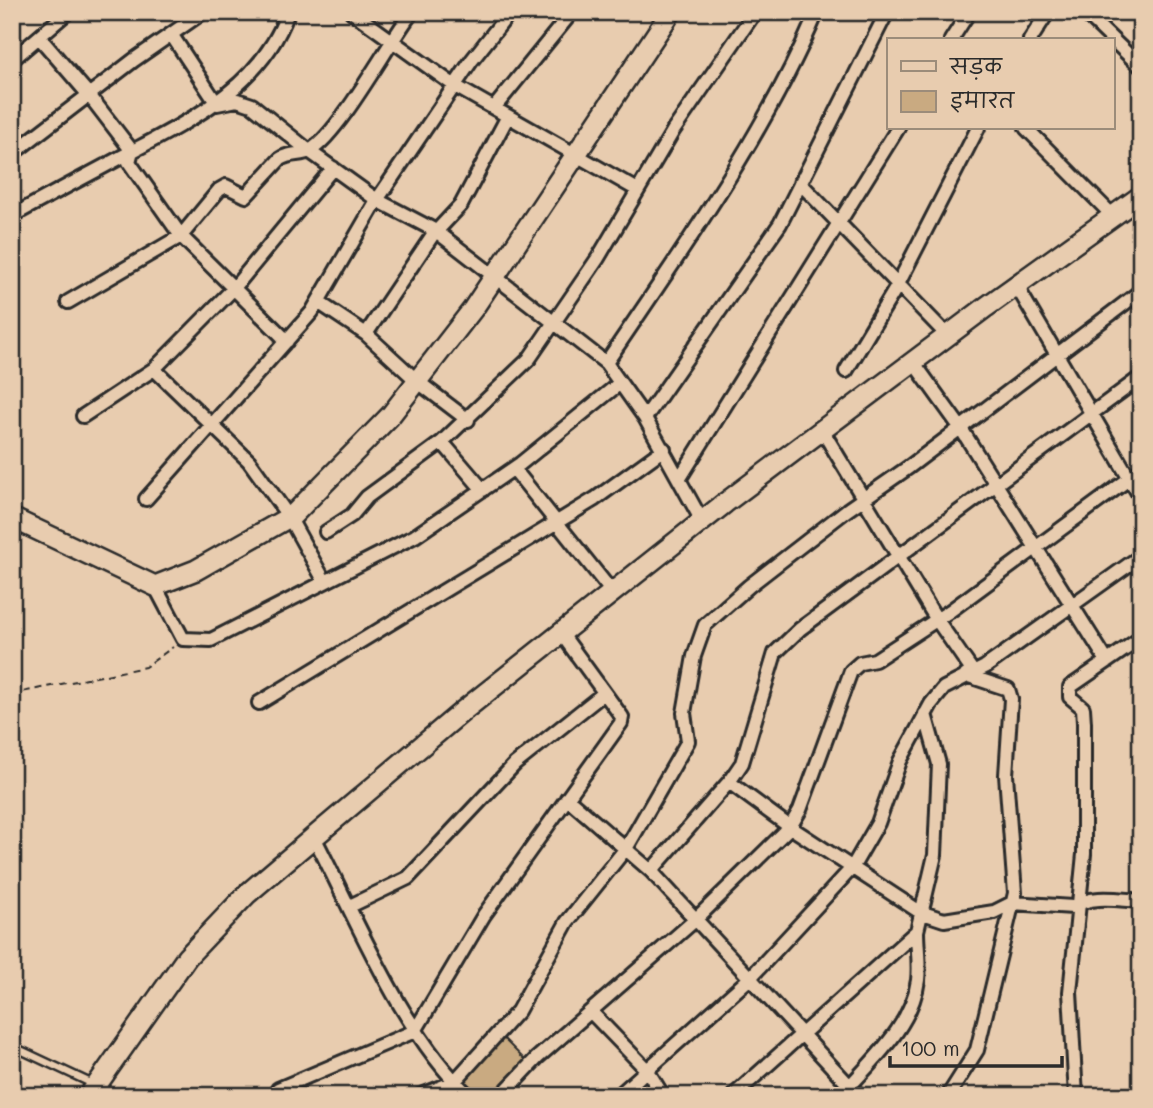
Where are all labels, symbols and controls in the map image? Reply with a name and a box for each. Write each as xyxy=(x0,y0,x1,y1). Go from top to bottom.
legend xyxy=(887,38,1114,130)
text: सड़क xyxy=(949,52,1003,80)
text: इमारत xyxy=(950,86,1016,113)
scale bar xyxy=(890,1024,1062,1068)
text: 100 m xyxy=(901,1034,960,1061)

